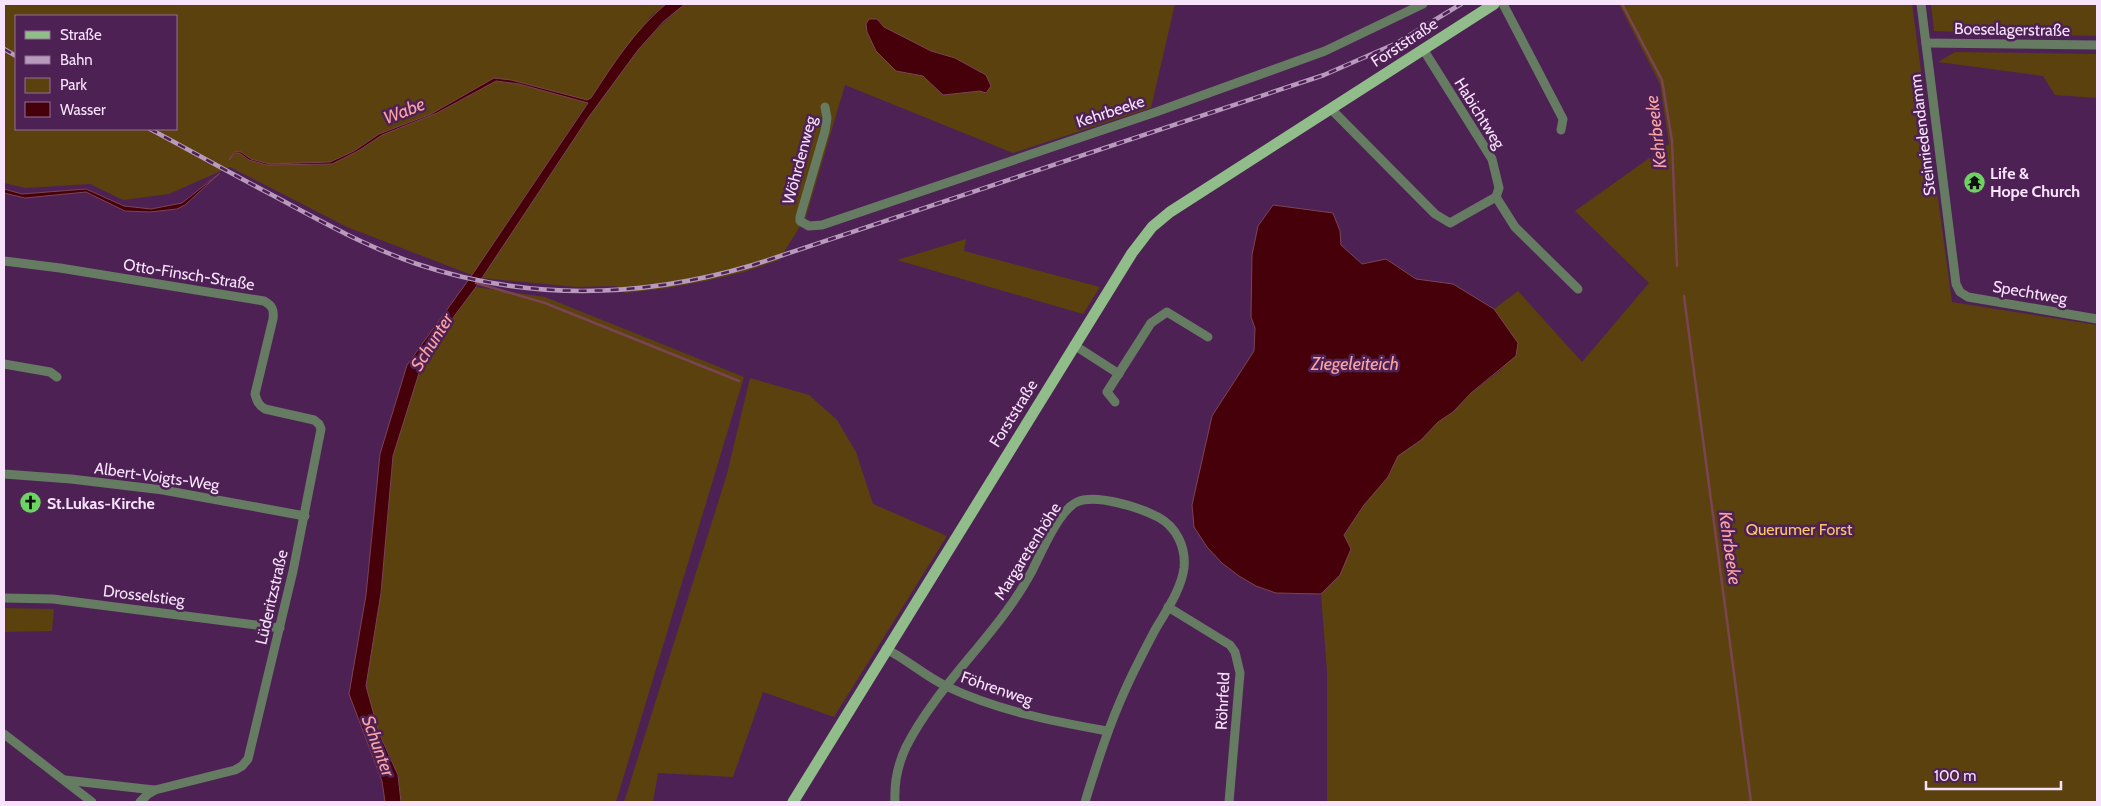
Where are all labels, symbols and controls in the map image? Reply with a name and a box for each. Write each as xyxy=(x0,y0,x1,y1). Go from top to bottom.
street label: Forststraße xyxy=(1367,14,1441,71)
legend xyxy=(15,15,178,130)
street label: Boeselagerstraße xyxy=(1954,19,2070,40)
text: Straße xyxy=(60,26,102,44)
text: Bahn xyxy=(60,51,93,69)
street label: Steinriedendamm xyxy=(1906,73,1939,197)
street label: Habichtweg xyxy=(1450,74,1509,153)
text: Park xyxy=(60,76,87,94)
street label: Kehrbeeke xyxy=(1074,92,1147,131)
water label: Wabe xyxy=(380,93,428,129)
water label: Kehrbeeke xyxy=(1641,94,1671,170)
text: Wasser xyxy=(60,101,106,119)
street label: Wöhrdenweg xyxy=(779,113,821,206)
place label: Life & Hope Church xyxy=(1990,164,2080,201)
temple icon: Life & Hope Church xyxy=(1962,170,1986,194)
street label: Otto-Finsch-Straße xyxy=(122,255,256,294)
street label: Spechtweg xyxy=(1991,277,2070,309)
water label: Schunter xyxy=(406,308,459,375)
water label: Ziegeleiteich xyxy=(1310,353,1399,375)
street label: Forststraße xyxy=(985,376,1041,450)
street label: Albert-Voigts-Weg xyxy=(93,458,222,495)
church icon: St.Lukas-Kirche xyxy=(19,491,43,515)
place label: St.Lukas-Kirche xyxy=(47,494,155,513)
street label: Margaretenhöhe xyxy=(990,499,1065,603)
water label: Kehrbeeke xyxy=(1714,510,1746,586)
park label: Querumer Forst xyxy=(1746,520,1853,539)
street label: Lüderitzstraße xyxy=(251,548,292,646)
street label: Drosselstieg xyxy=(102,581,187,610)
street label: Föhrenweg xyxy=(958,667,1036,710)
street label: Röhrfeld xyxy=(1212,672,1233,730)
water label: Schunter xyxy=(357,712,400,781)
scale bar xyxy=(1926,758,2061,790)
text: 100 m xyxy=(1934,767,1976,785)

